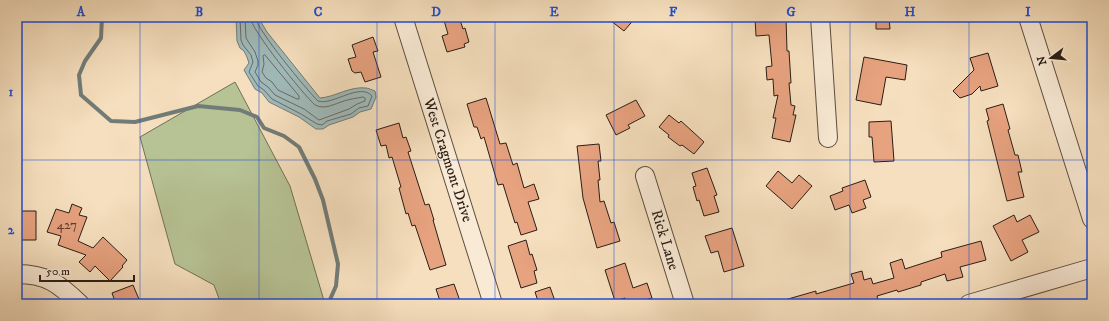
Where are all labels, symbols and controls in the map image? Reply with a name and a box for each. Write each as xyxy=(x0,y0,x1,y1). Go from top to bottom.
text: A xyxy=(76,4,86,20)
text: B xyxy=(195,4,203,20)
text: C xyxy=(314,4,323,20)
text: D xyxy=(431,4,441,20)
text: E xyxy=(549,4,559,20)
text: F xyxy=(669,4,678,20)
text: G xyxy=(786,4,796,20)
text: H xyxy=(905,4,916,20)
text: I xyxy=(1025,4,1031,20)
north arrow xyxy=(1031,38,1071,78)
text: N xyxy=(1034,54,1050,67)
text: 1 xyxy=(9,84,14,100)
street label: West Cragmont Drive xyxy=(419,95,477,224)
street label: Rick Lane xyxy=(647,208,683,272)
house number: 427 xyxy=(57,217,77,233)
text: 2 xyxy=(8,222,15,238)
scale bar xyxy=(40,257,134,283)
text: 50 m xyxy=(46,264,70,279)

